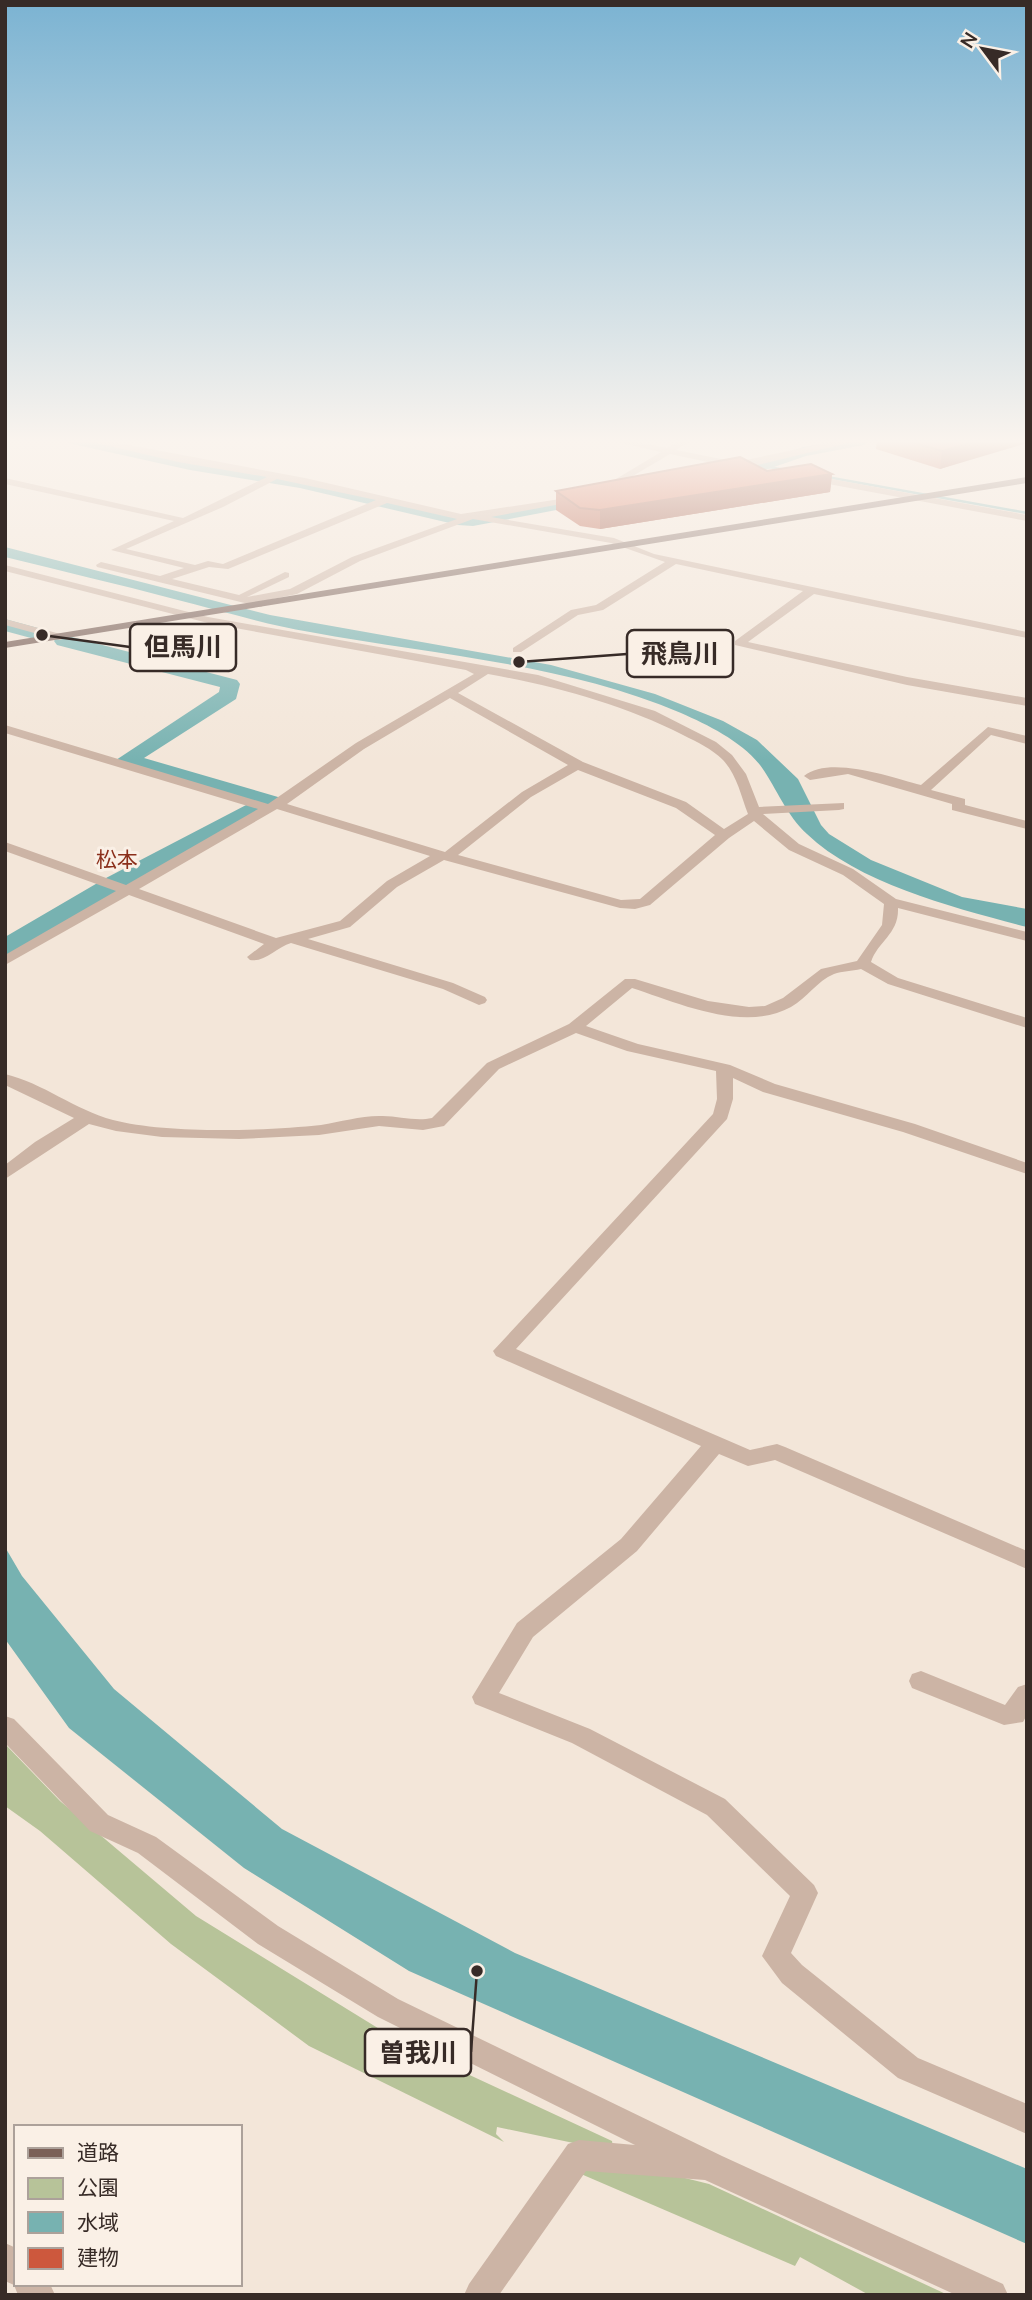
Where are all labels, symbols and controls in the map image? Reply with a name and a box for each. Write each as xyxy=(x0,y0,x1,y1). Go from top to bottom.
north arrow xyxy=(948,14,1018,84)
text: N xyxy=(955,28,984,53)
callout: 但馬川 xyxy=(130,624,236,671)
text: 但馬川 xyxy=(144,630,222,665)
callout: 飛鳥川 xyxy=(627,630,733,677)
text: 飛鳥川 xyxy=(641,637,719,672)
district label: 松本 xyxy=(96,846,138,874)
callout: 曽我川 xyxy=(365,2029,471,2076)
text: 曽我川 xyxy=(379,2036,457,2071)
legend xyxy=(14,2125,242,2286)
text: 道路 xyxy=(77,2139,119,2167)
text: 公園 xyxy=(77,2174,119,2202)
text: 水域 xyxy=(77,2209,119,2237)
text: 建物 xyxy=(77,2244,119,2272)

